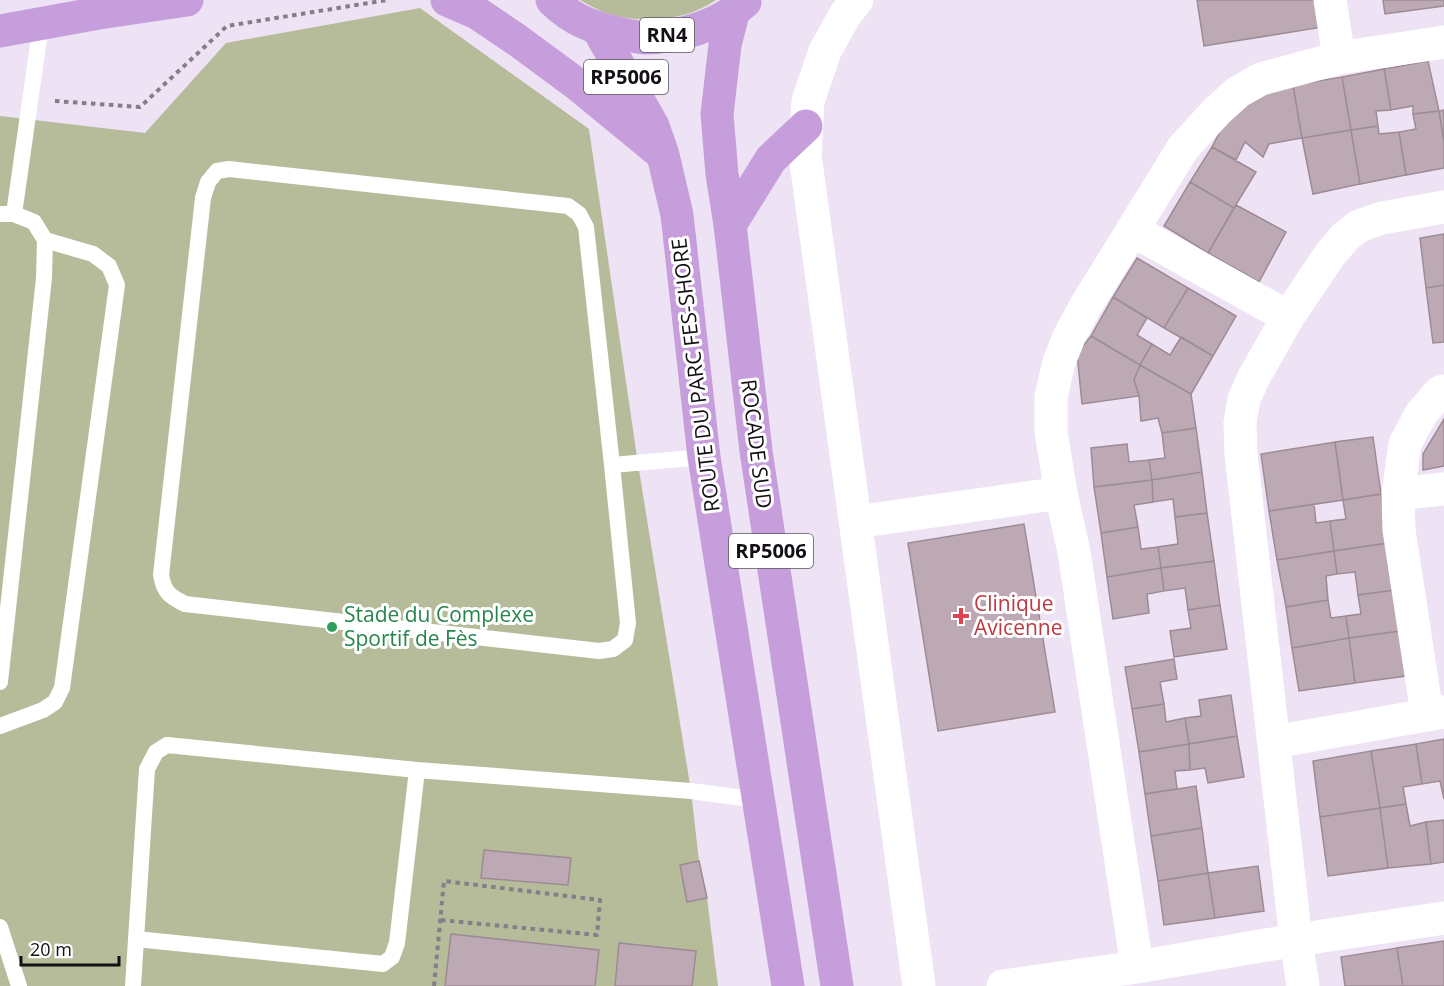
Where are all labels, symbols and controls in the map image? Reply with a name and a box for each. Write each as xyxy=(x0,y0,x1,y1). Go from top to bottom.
road number: RN4 xyxy=(640,18,694,52)
road number: RP5006 xyxy=(584,60,668,94)
street label: ROUTE DU PARC FES-SHORE xyxy=(664,237,726,514)
street label: ROCADE SUD xyxy=(735,378,779,510)
road number: RP5006 xyxy=(729,534,813,568)
place label: Clinique Avicenne xyxy=(974,589,1062,641)
place label: Stade du Complexe Sportif de Fès xyxy=(344,600,534,652)
marker: Clinique Avicenne xyxy=(952,607,970,625)
marker: Stade du Complexe Sportif de Fès xyxy=(325,620,339,634)
scale bar xyxy=(21,929,118,967)
text: 20 m xyxy=(30,937,72,961)

